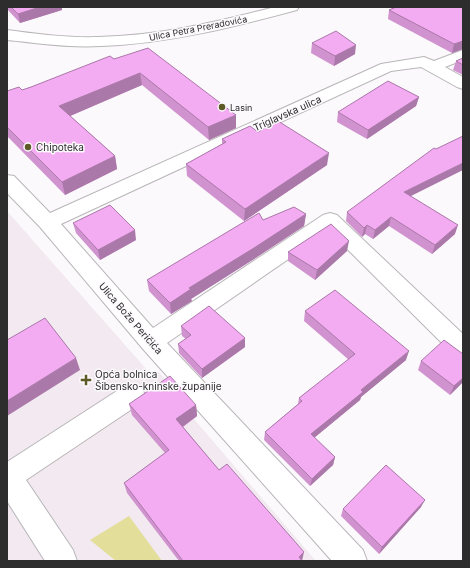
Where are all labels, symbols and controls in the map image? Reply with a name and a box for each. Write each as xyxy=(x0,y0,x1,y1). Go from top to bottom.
street label: Ulica Petra Preradovića xyxy=(148,13,248,43)
street label: Triglavska ulica xyxy=(251,93,323,133)
marker: Lasin xyxy=(217,102,227,112)
place label: Lasin xyxy=(230,102,252,113)
place label: Chipoteka xyxy=(36,141,84,153)
marker: Chipoteka xyxy=(23,142,33,152)
street label: Ulica Bože Peričića xyxy=(97,280,165,356)
place label: Opća bolnica Šibensko-kninske županije xyxy=(95,368,222,392)
marker: Opća bolnica Šibensko-kninske županije xyxy=(80,374,92,386)

